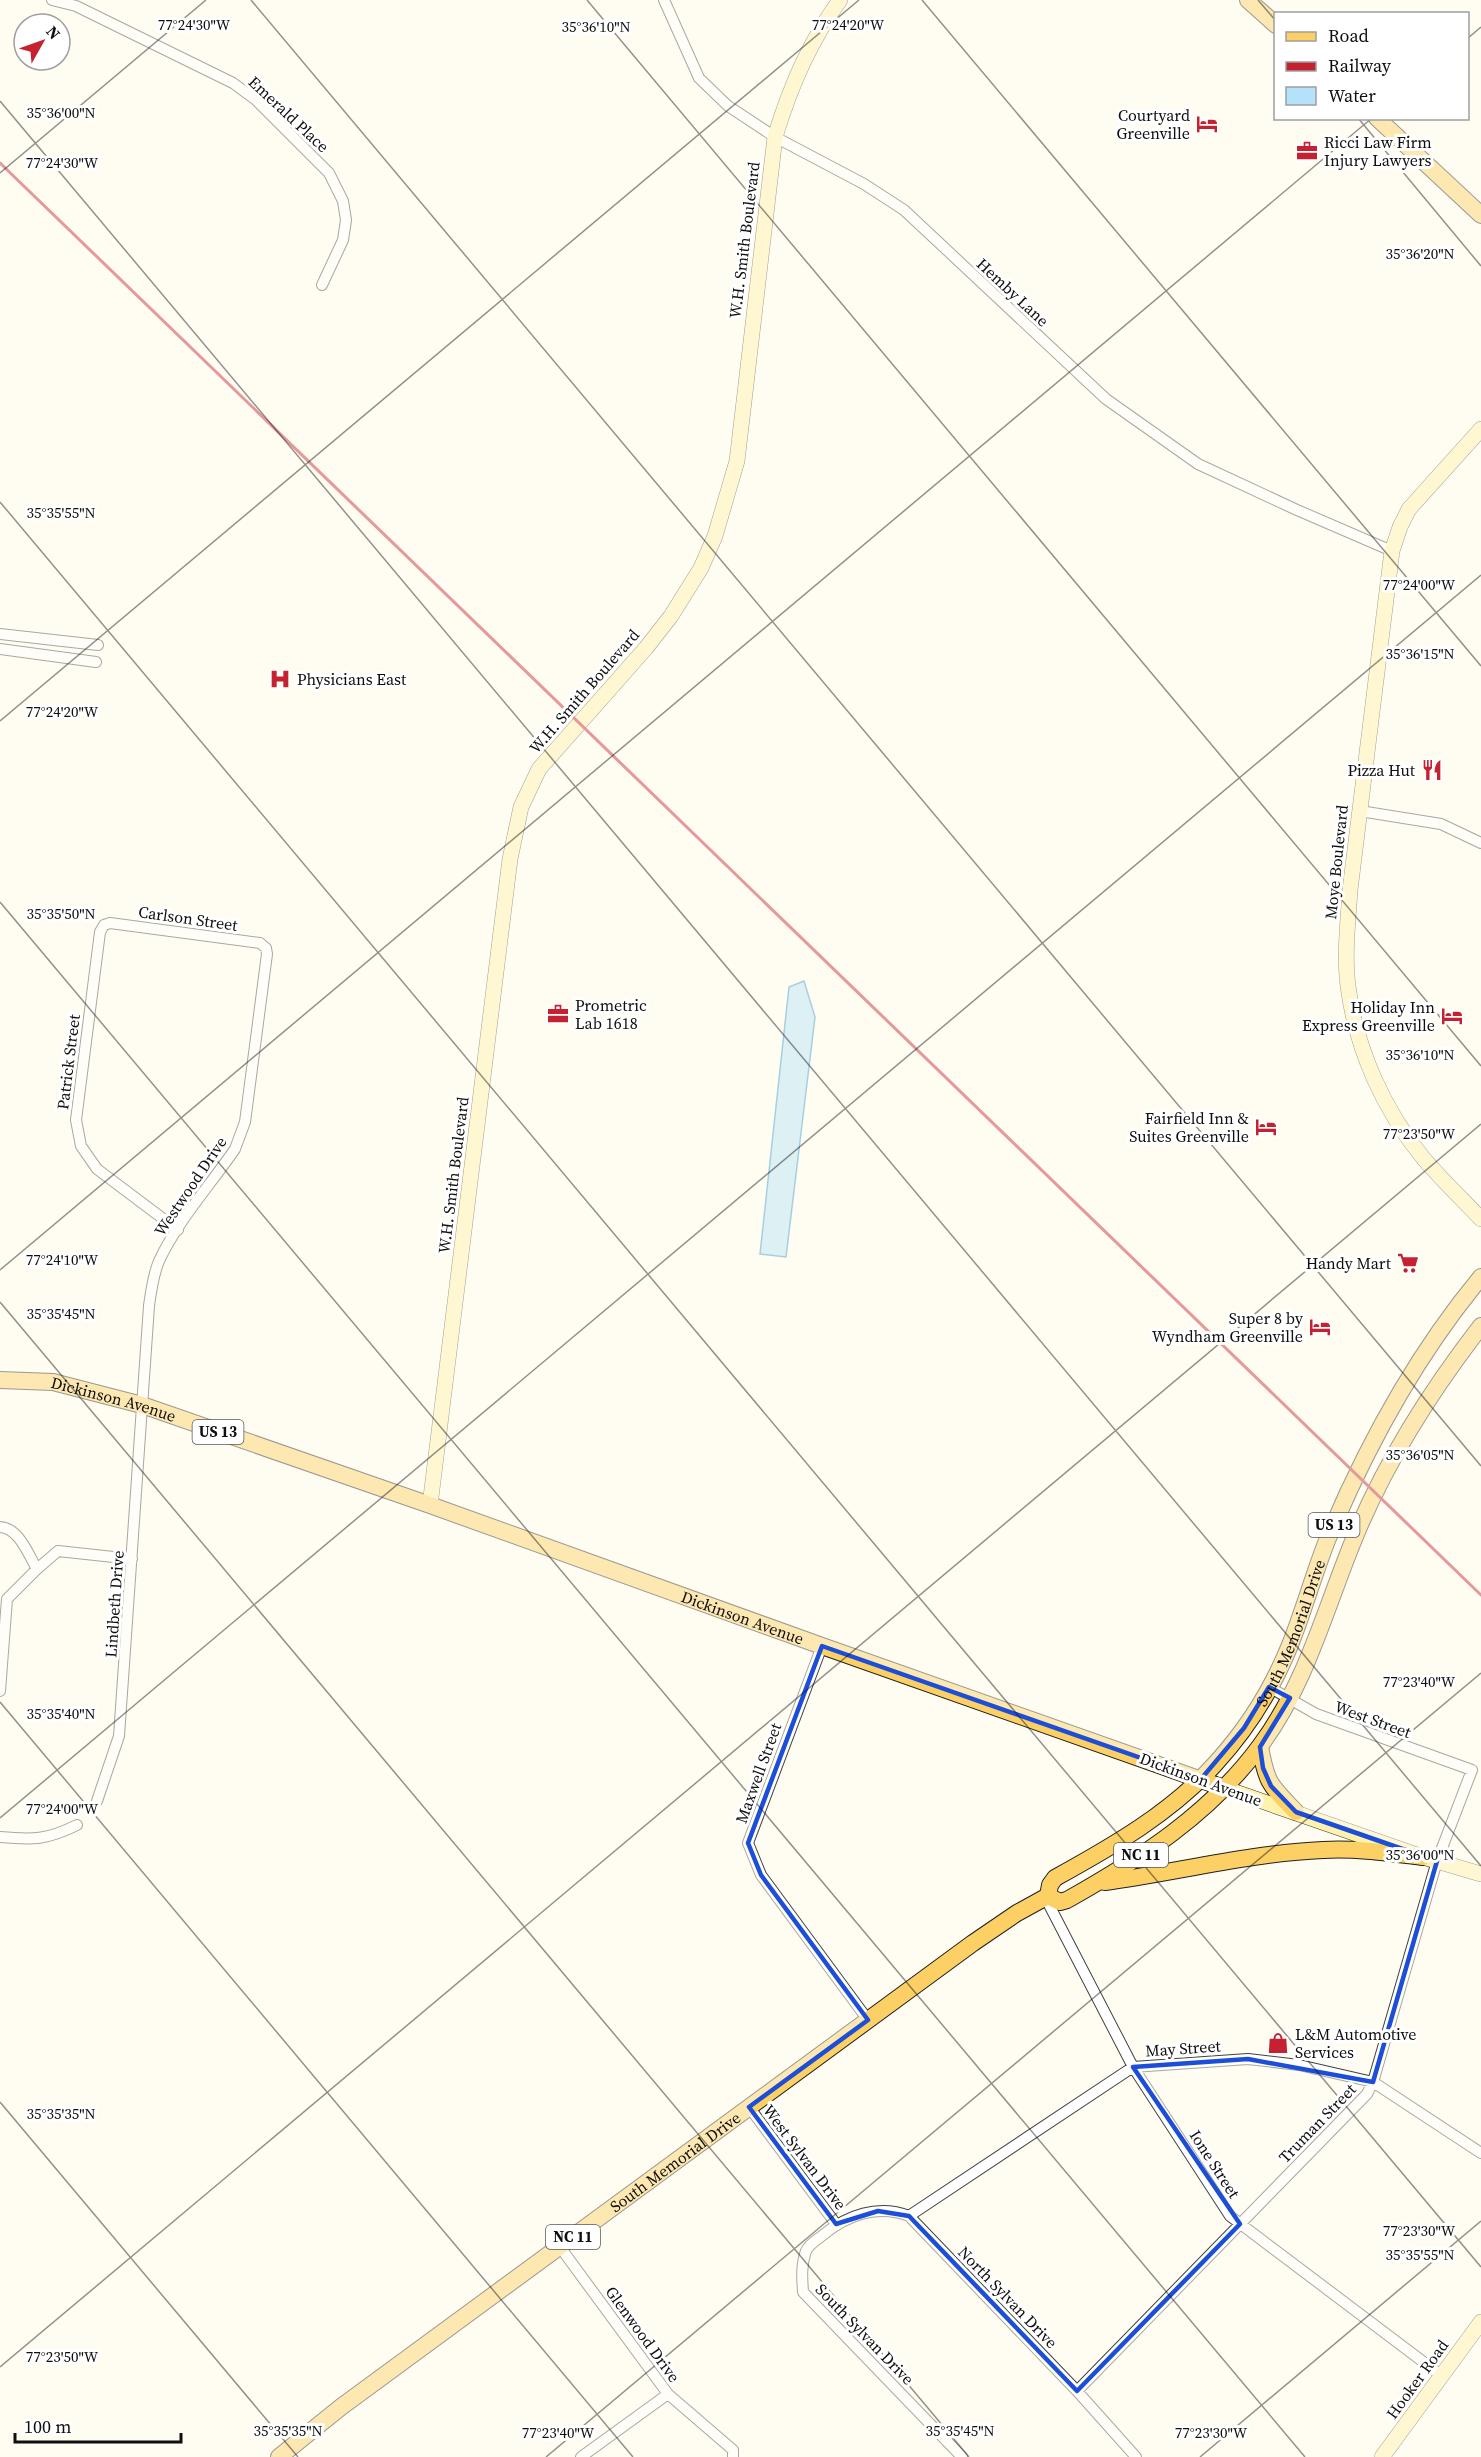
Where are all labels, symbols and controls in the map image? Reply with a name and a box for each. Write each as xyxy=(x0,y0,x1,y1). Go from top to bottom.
north arrow xyxy=(12,12,72,72)
legend xyxy=(1274,12,1469,120)
text: 77°24'30"W xyxy=(158,14,231,35)
text: 77°24'20"W xyxy=(812,14,885,35)
text: 35°36'10"N xyxy=(561,16,631,37)
text: N xyxy=(41,21,66,44)
text: Road xyxy=(1328,23,1369,48)
text: Railway xyxy=(1328,53,1392,78)
street label: Emerald Place xyxy=(244,71,334,157)
text: Water xyxy=(1328,83,1376,108)
text: 35°36'00"N xyxy=(26,102,96,123)
place label: Courtyard Greenville xyxy=(1116,104,1190,144)
hotel icon: Courtyard Greenville xyxy=(1195,112,1219,136)
place label: Ricci Law Firm Injury Lawyers xyxy=(1324,131,1432,171)
office icon: Ricci Law Firm Injury Lawyers xyxy=(1295,139,1319,163)
text: 77°24'30"W xyxy=(26,152,99,173)
street label: W.H. Smith Boulevard xyxy=(723,160,765,320)
text: 35°36'20"N xyxy=(1385,243,1455,264)
street label: Hemby Lane xyxy=(972,253,1054,331)
text: 35°35'55"N xyxy=(26,502,96,523)
text: 77°24'00"W xyxy=(1383,574,1456,595)
street label: W.H. Smith Boulevard xyxy=(524,624,644,758)
text: 35°36'15"N xyxy=(1385,643,1455,664)
hospital icon: Physicians East xyxy=(268,667,292,691)
place label: Physicians East xyxy=(297,668,407,690)
text: 77°24'20"W xyxy=(26,701,99,722)
restaurant icon: Pizza Hut xyxy=(1420,758,1444,782)
place label: Pizza Hut xyxy=(1347,759,1416,781)
street label: Moye Boulevard xyxy=(1319,804,1353,920)
street label: Carlson Street xyxy=(137,900,240,936)
text: 35°35'50"N xyxy=(26,903,96,924)
place label: Prometric Lab 1618 xyxy=(575,994,647,1034)
place label: Holiday Inn Express Greenville xyxy=(1302,996,1435,1036)
office icon: Prometric Lab 1618 xyxy=(546,1002,570,1026)
hotel icon: Holiday Inn Express Greenville xyxy=(1440,1004,1464,1028)
street label: Patrick Street xyxy=(51,1012,85,1111)
text: 35°36'10"N xyxy=(1385,1044,1455,1065)
street label: W.H. Smith Boulevard xyxy=(432,1095,474,1255)
place label: Fairfield Inn & Suites Greenville xyxy=(1129,1107,1249,1147)
hotel icon: Fairfield Inn & Suites Greenville xyxy=(1254,1115,1278,1139)
text: 77°23'50"W xyxy=(1383,1123,1456,1144)
street label: Westwood Drive xyxy=(149,1132,231,1240)
text: 77°24'10"W xyxy=(26,1249,99,1270)
supermarket icon: Handy Mart xyxy=(1396,1251,1420,1275)
place label: Handy Mart xyxy=(1306,1252,1392,1274)
text: 35°35'45"N xyxy=(26,1303,96,1324)
place label: Super 8 by Wyndham Greenville xyxy=(1152,1307,1304,1347)
hotel icon: Super 8 by Wyndham Greenville xyxy=(1308,1315,1332,1339)
street label: Dickinson Avenue xyxy=(49,1371,179,1427)
road number: US 13 xyxy=(192,1420,244,1444)
text: 35°36'05"N xyxy=(1385,1444,1455,1465)
road number: US 13 xyxy=(1308,1513,1360,1537)
street label: Lindbeth Drive xyxy=(99,1550,129,1658)
street label: South Memorial Drive xyxy=(1250,1556,1330,1710)
street label: Dickinson Avenue xyxy=(678,1585,807,1650)
text: 77°23'40"W xyxy=(1383,1671,1456,1692)
street label: West Street xyxy=(1332,1695,1415,1743)
text: 35°35'40"N xyxy=(26,1703,96,1724)
street label: Maxwell Street xyxy=(730,1719,787,1826)
street label: Dickinson Avenue xyxy=(1137,1747,1265,1811)
text: 77°24'00"W xyxy=(26,1798,99,1819)
road number: NC 11 xyxy=(1114,1843,1168,1867)
text: 35°36'00"N xyxy=(1385,1844,1455,1865)
place label: L&M Automotive Services xyxy=(1295,2023,1417,2063)
shop icon: L&M Automotive Services xyxy=(1266,2031,1290,2055)
street label: May Street xyxy=(1145,2034,1222,2062)
street label: Truman Street xyxy=(1273,2078,1361,2168)
street label: West Sylvan Drive xyxy=(758,2100,852,2214)
text: 35°35'35"N xyxy=(26,2103,96,2124)
street label: South Memorial Drive xyxy=(605,2106,745,2217)
street label: Ione Street xyxy=(1185,2126,1246,2203)
text: 77°23'30"W xyxy=(1383,2220,1456,2241)
road number: NC 11 xyxy=(546,2225,600,2249)
street label: North Sylvan Drive xyxy=(953,2241,1063,2353)
text: 35°35'55"N xyxy=(1385,2244,1455,2265)
street label: South Sylvan Drive xyxy=(811,2279,919,2389)
street label: Glenwood Drive xyxy=(601,2281,685,2387)
street label: Hooker Road xyxy=(1381,2335,1453,2423)
text: 77°23'50"W xyxy=(26,2346,99,2367)
scale bar xyxy=(15,2406,182,2444)
text: 100 m xyxy=(24,2414,71,2439)
text: 35°35'35"N xyxy=(253,2420,323,2441)
text: 35°35'45"N xyxy=(925,2420,995,2441)
text: 77°23'40"W xyxy=(522,2422,595,2443)
text: 77°23'30"W xyxy=(1175,2422,1248,2443)

